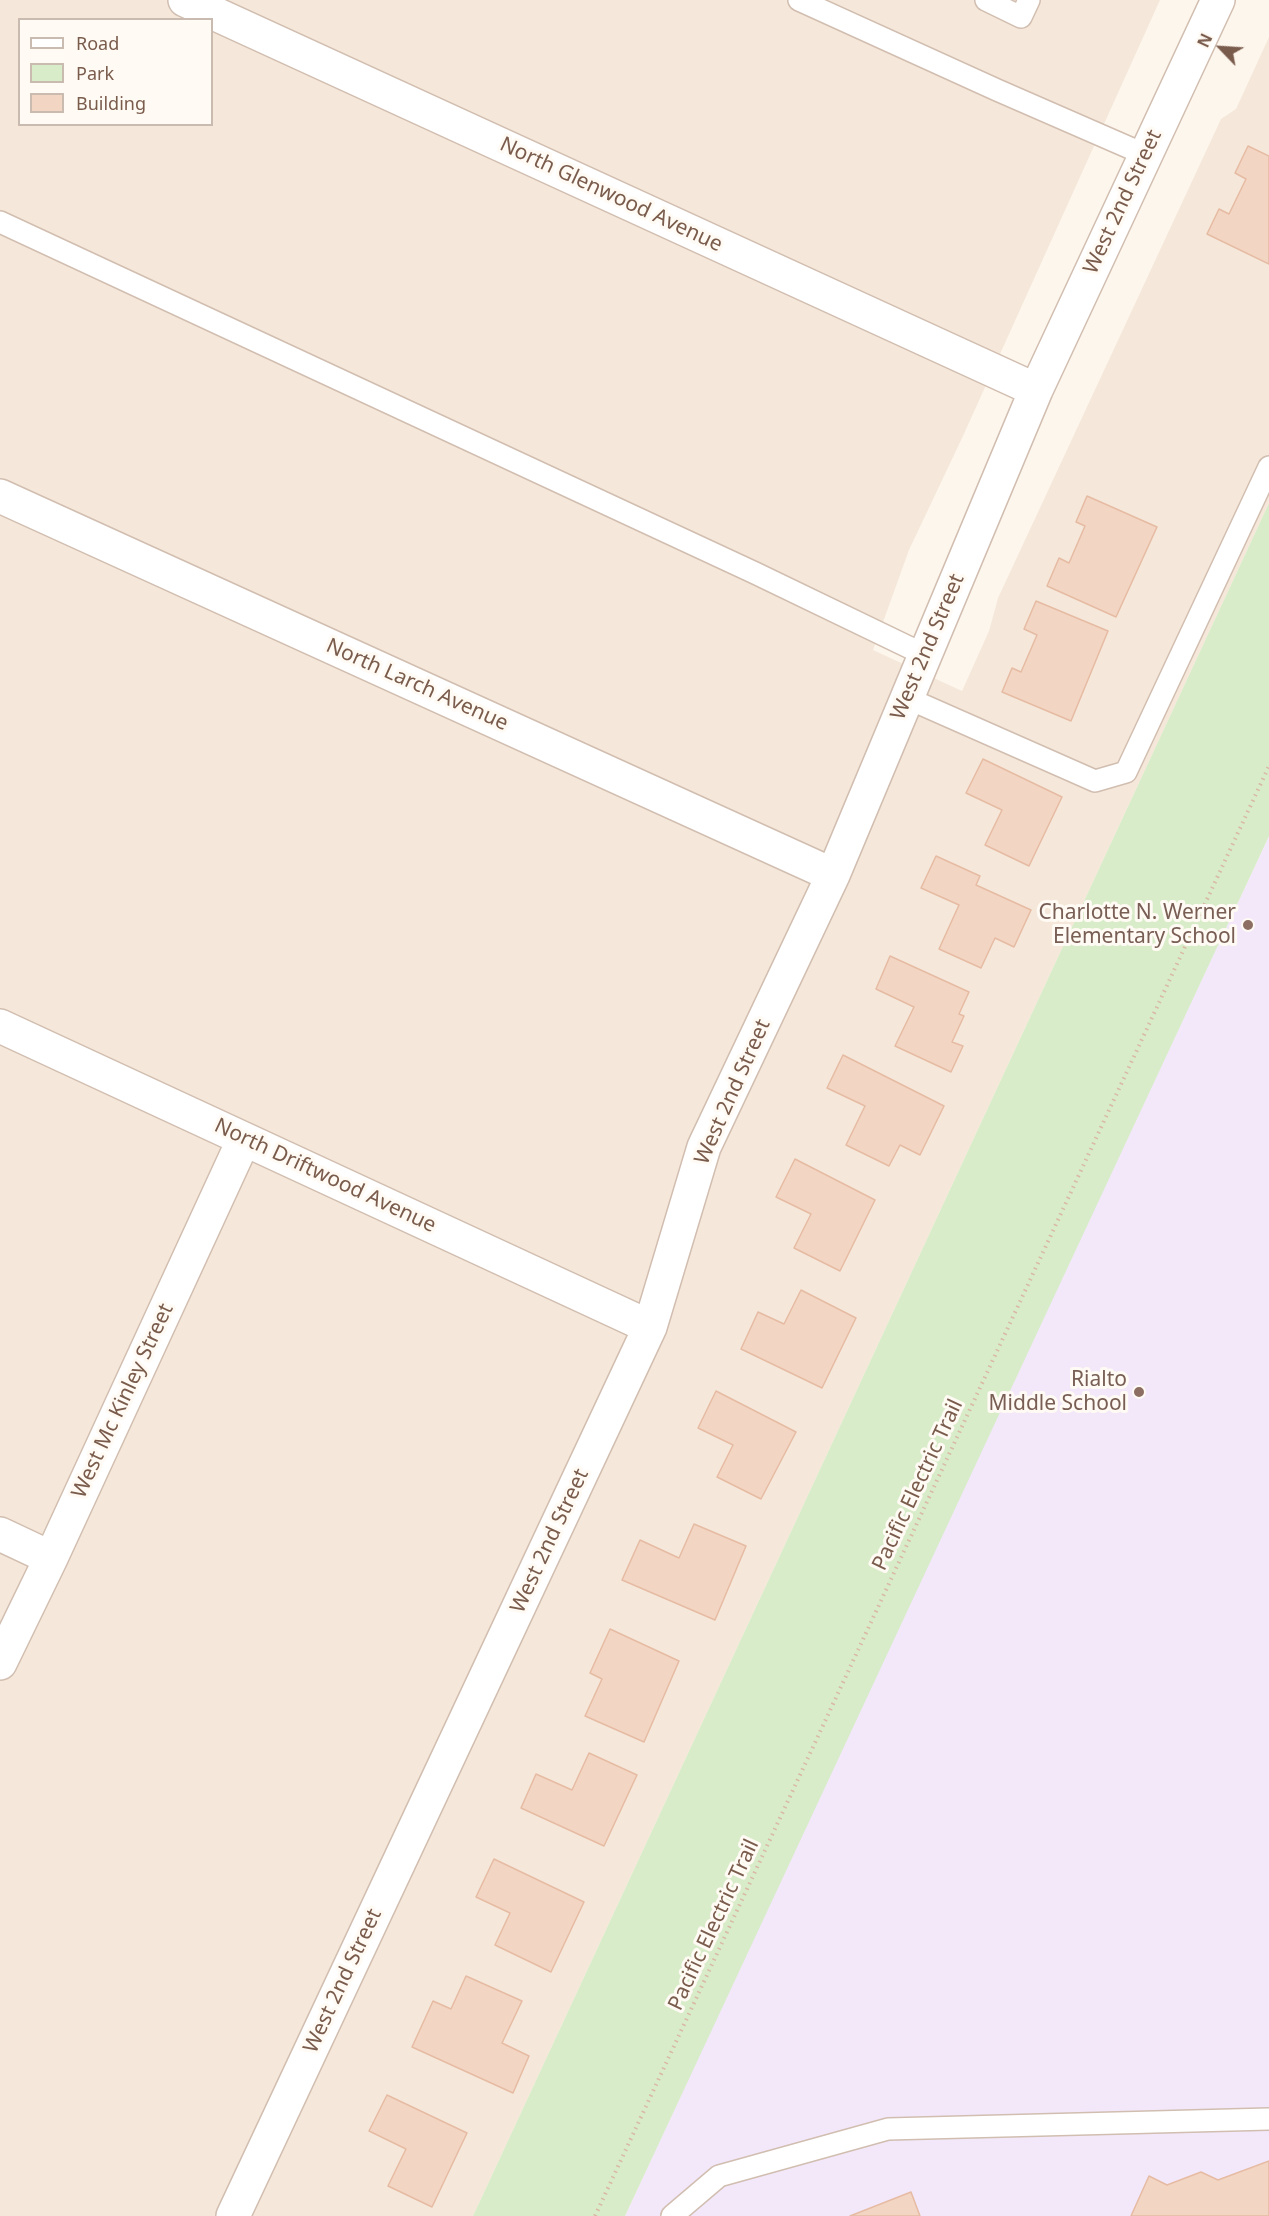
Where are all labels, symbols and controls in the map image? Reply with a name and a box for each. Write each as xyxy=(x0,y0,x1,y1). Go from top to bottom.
legend xyxy=(18,18,213,126)
north arrow xyxy=(1191,18,1251,78)
text: N xyxy=(1192,30,1217,51)
text: Road xyxy=(76,31,119,55)
text: Park xyxy=(76,61,114,85)
text: Building xyxy=(76,91,146,115)
street label: West 2nd Street xyxy=(1079,126,1167,278)
street label: North Glenwood Avenue xyxy=(496,132,726,258)
street label: West 2nd Street xyxy=(886,570,970,724)
street label: North Larch Avenue xyxy=(322,633,512,737)
place label: Charlotte N. Werner Elementary School xyxy=(1039,900,1236,950)
marker: Charlotte N. Werner Elementary School xyxy=(1241,918,1255,932)
street label: West 2nd Street xyxy=(690,1016,776,1168)
street label: North Driftwood Avenue xyxy=(210,1114,440,1238)
street label: West Mc Kinley Street xyxy=(67,1300,179,1502)
place label: Rialto Middle School xyxy=(989,1367,1127,1417)
marker: Rialto Middle School xyxy=(1132,1385,1146,1399)
street label: Pacific Electric Trail xyxy=(867,1395,969,1575)
street label: West 2nd Street xyxy=(506,1465,594,1617)
street label: Pacific Electric Trail xyxy=(663,1835,765,2015)
street label: West 2nd Street xyxy=(299,1905,387,2057)

